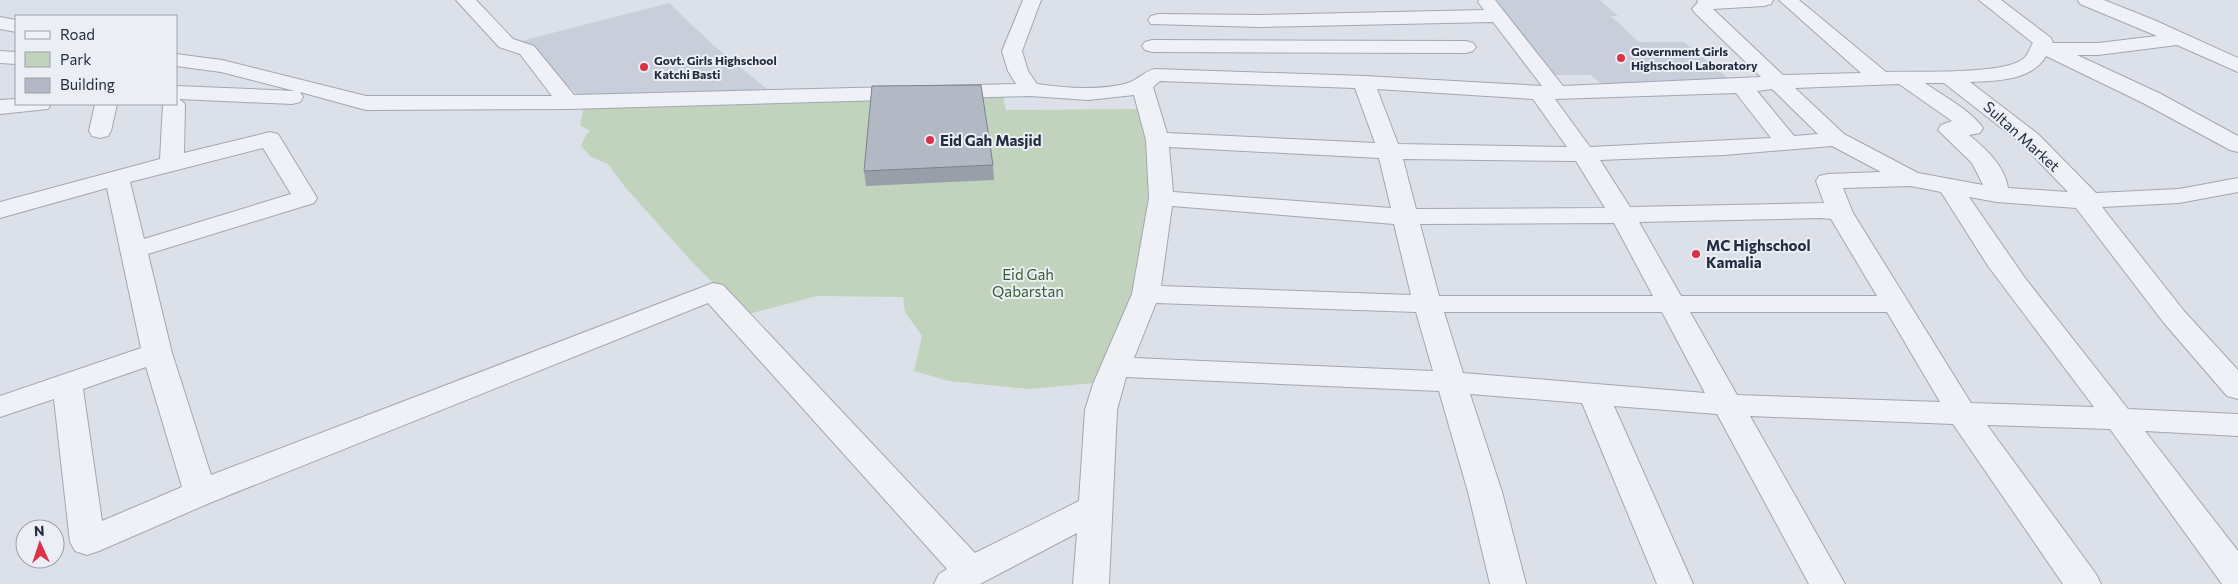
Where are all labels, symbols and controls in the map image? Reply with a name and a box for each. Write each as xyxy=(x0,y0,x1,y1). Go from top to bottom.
legend xyxy=(15,15,178,105)
text: Road xyxy=(60,25,95,43)
place label: Government Girls Highschool Laboratory xyxy=(1631,44,1758,72)
text: Park xyxy=(60,50,91,68)
marker: Government Girls Highschool Laboratory xyxy=(1615,52,1627,64)
place label: Govt. Girls Highschool Katchi Basti xyxy=(654,53,777,81)
marker: Govt. Girls Highschool Katchi Basti xyxy=(638,61,650,73)
text: Building xyxy=(60,75,115,93)
street label: Sultan Market xyxy=(1980,97,2064,175)
place label: Eid Gah Masjid xyxy=(940,131,1041,149)
marker: Eid Gah Masjid xyxy=(924,134,936,146)
place label: MC Highschool Kamalia xyxy=(1706,236,1811,271)
marker: MC Highschool Kamalia xyxy=(1690,248,1702,260)
park label: Eid Gah Qabarstan xyxy=(992,265,1064,300)
north arrow xyxy=(15,519,65,569)
text: N xyxy=(34,522,45,539)

